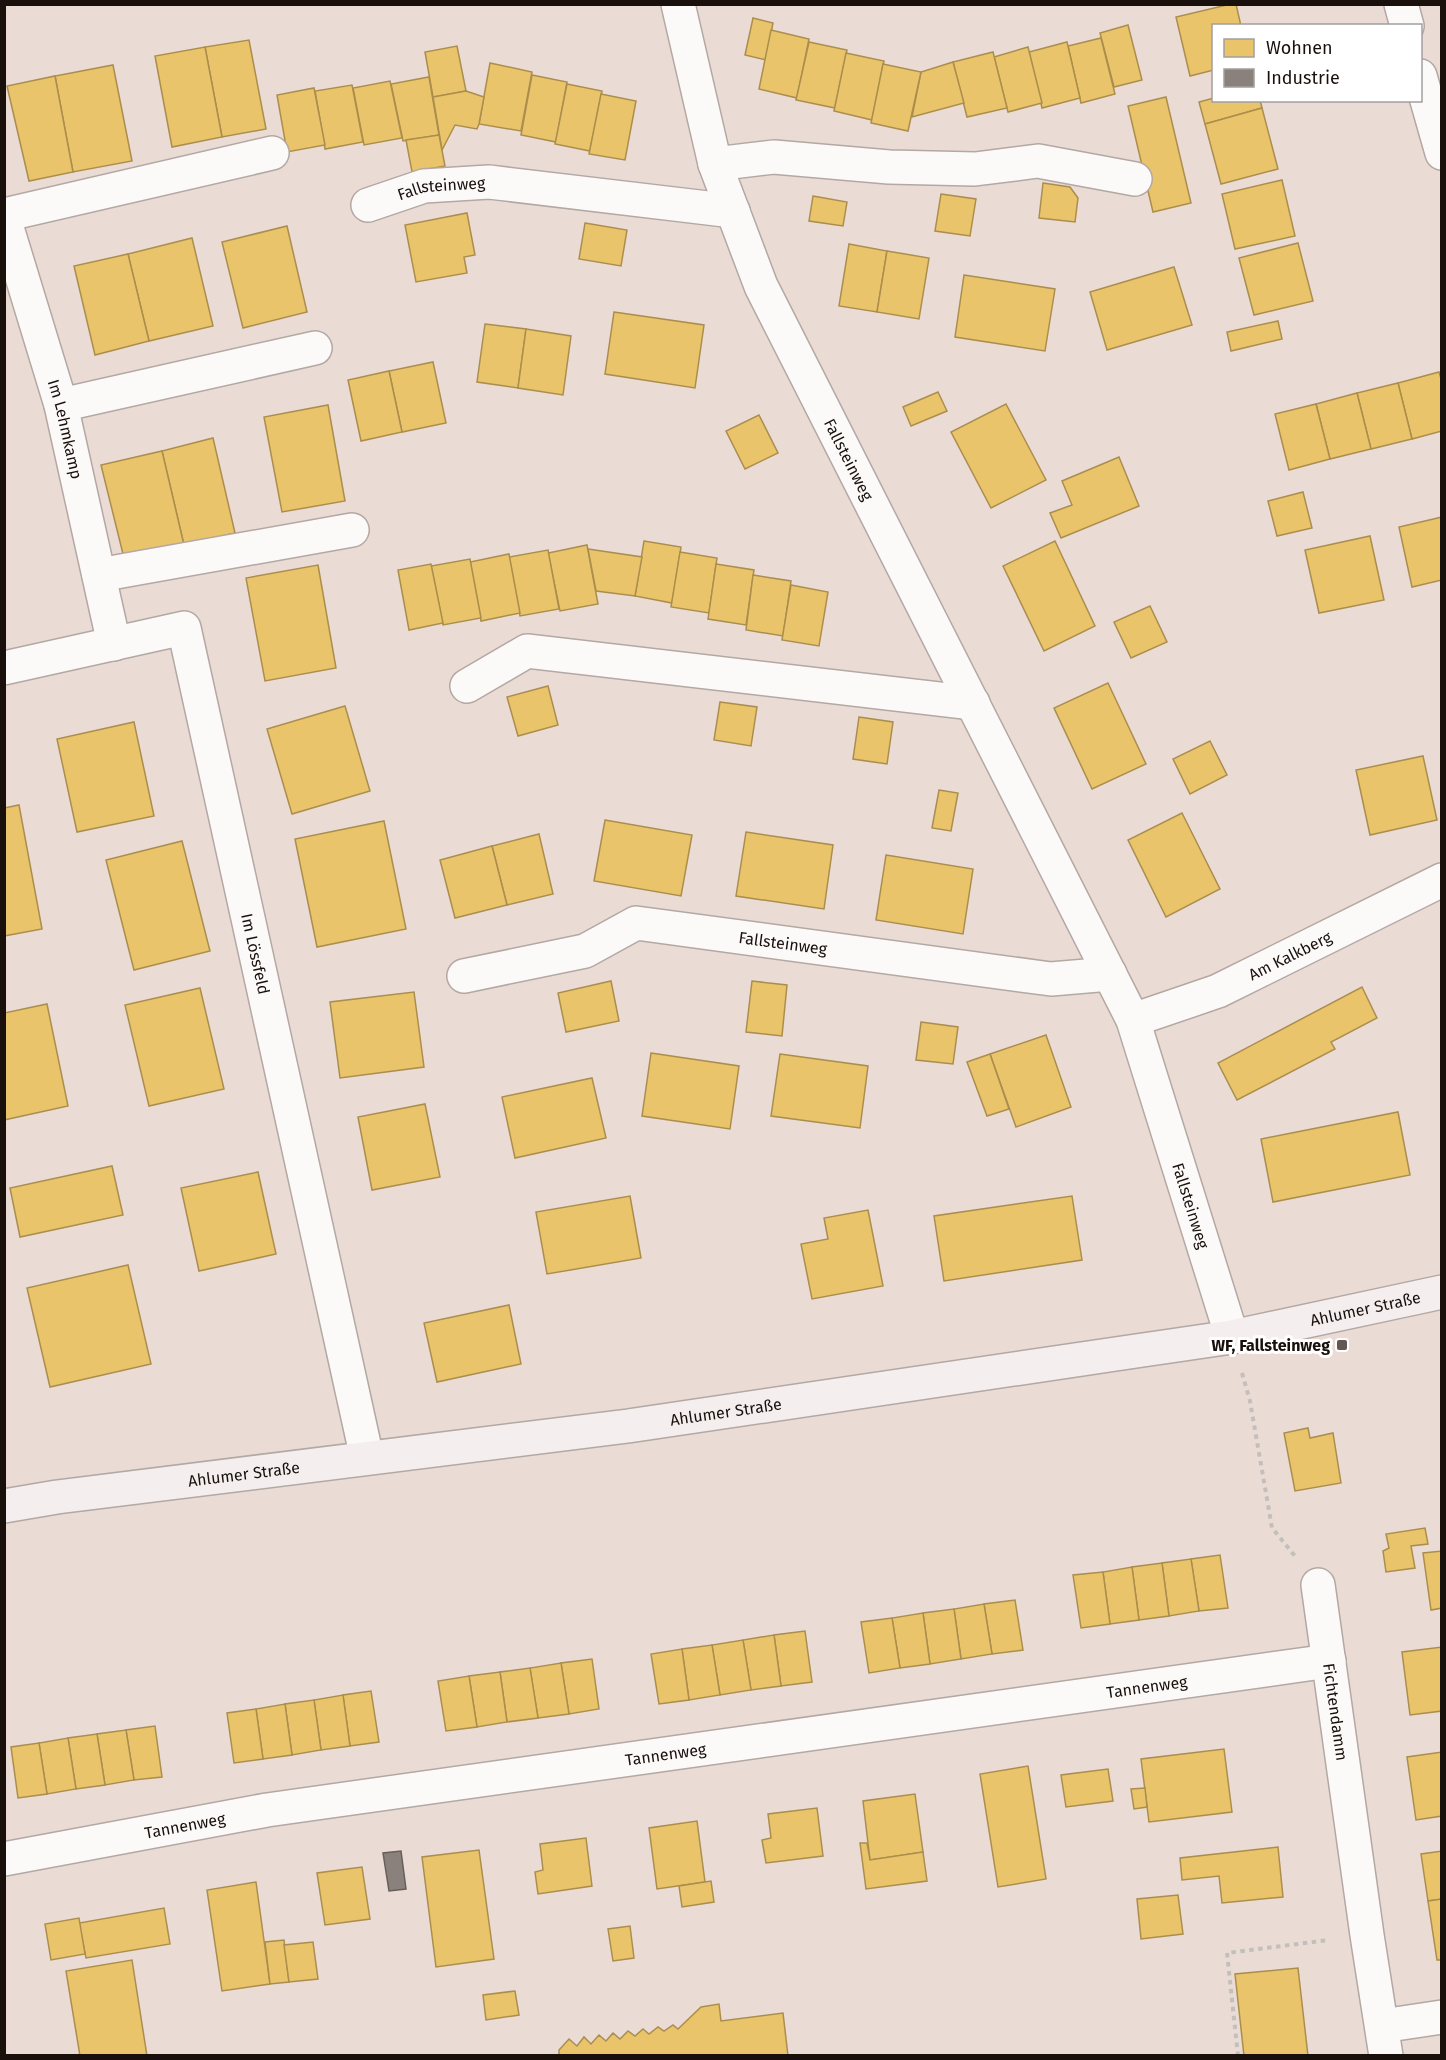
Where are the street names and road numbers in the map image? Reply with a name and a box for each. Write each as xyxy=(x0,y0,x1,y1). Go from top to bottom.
street label: Fallsteinweg xyxy=(395,173,487,204)
street label: Im Lehmkamp xyxy=(44,377,86,481)
street label: Fallsteinweg xyxy=(820,416,877,504)
street label: Im Lössfeld xyxy=(237,912,274,996)
street label: Am Kalkberg xyxy=(1245,927,1335,984)
street label: Fallsteinweg xyxy=(737,928,829,959)
street label: Fallsteinweg xyxy=(1168,1160,1213,1252)
street label: Ahlumer Straße xyxy=(1308,1288,1422,1330)
street label: Ahlumer Straße xyxy=(669,1394,783,1430)
street label: Ahlumer Straße xyxy=(187,1458,301,1491)
street label: Fichtendamm xyxy=(1319,1662,1351,1762)
street label: Tannenweg xyxy=(1105,1672,1189,1702)
street label: Tannenweg xyxy=(624,1739,708,1770)
street label: Tannenweg xyxy=(143,1809,228,1843)

